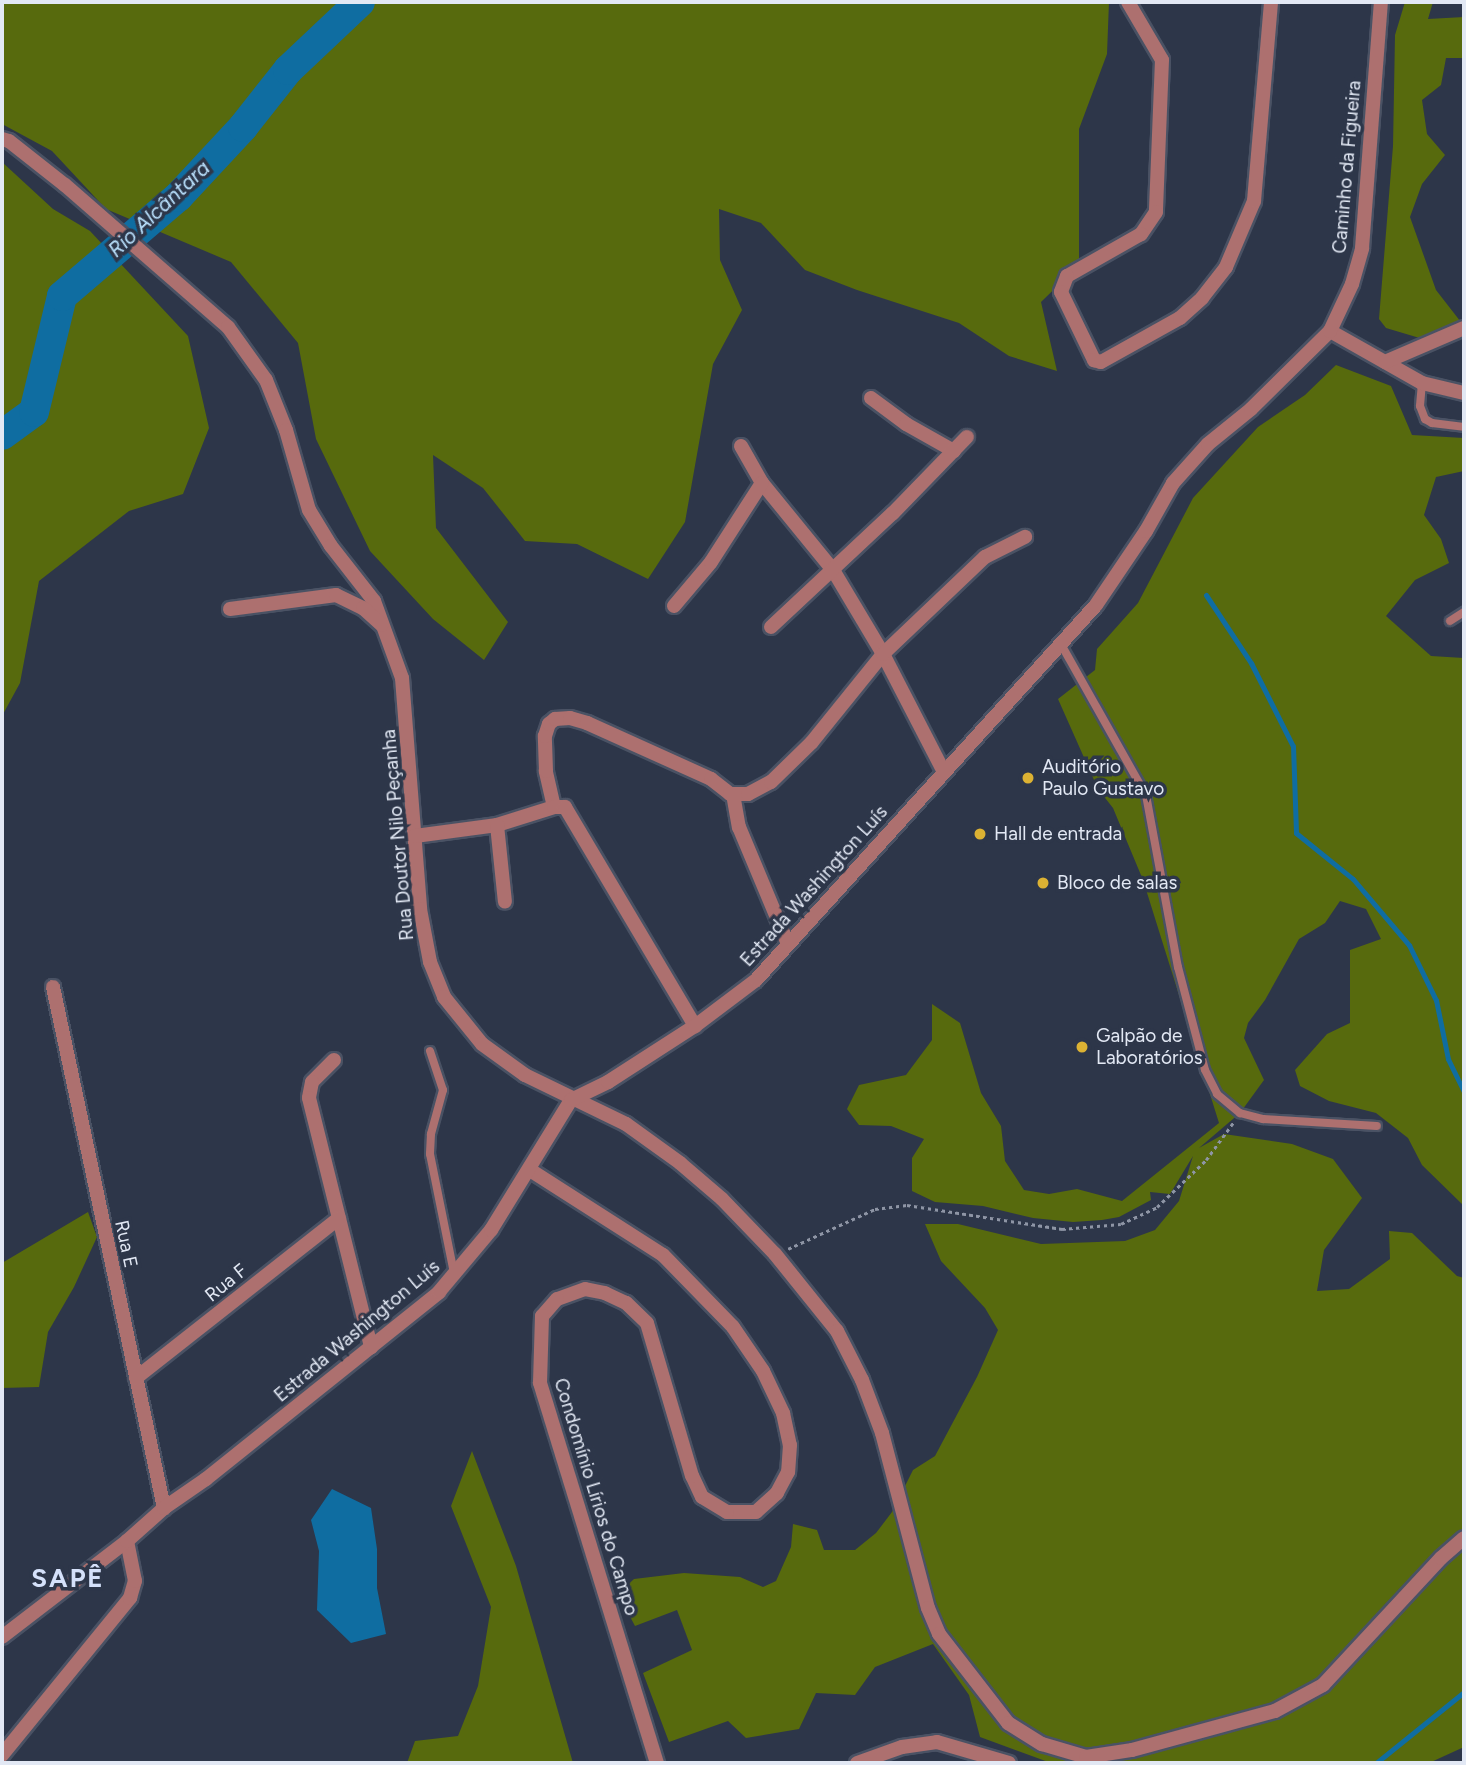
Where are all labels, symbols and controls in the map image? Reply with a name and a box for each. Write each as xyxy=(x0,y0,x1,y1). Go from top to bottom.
street label: Caminho da Figueira xyxy=(1328,79,1366,255)
water label: Rio Alcântara xyxy=(103,156,215,262)
street label: Rua Doutor Nilo Peçanha xyxy=(377,728,419,942)
place label: Auditório Paulo Gustavo xyxy=(1042,756,1164,800)
marker: Auditório Paulo Gustavo xyxy=(1020,770,1036,786)
street label: Estrada Washington Luís xyxy=(736,801,892,971)
place label: Hall de entrada xyxy=(994,823,1122,845)
marker: Hall de entrada xyxy=(972,826,988,842)
place label: Bloco de salas xyxy=(1057,872,1177,894)
marker: Bloco de salas xyxy=(1035,875,1051,891)
place label: Galpão de Laboratórios xyxy=(1096,1025,1203,1069)
marker: Galpão de Laboratórios xyxy=(1074,1039,1090,1055)
street label: Rua E xyxy=(110,1218,142,1270)
street label: Estrada Washington Luís xyxy=(270,1255,444,1407)
street label: Rua F xyxy=(200,1259,252,1307)
street label: Condomínio Lírios do Campo xyxy=(549,1376,643,1618)
district label: SAPÊ xyxy=(32,1563,104,1595)

